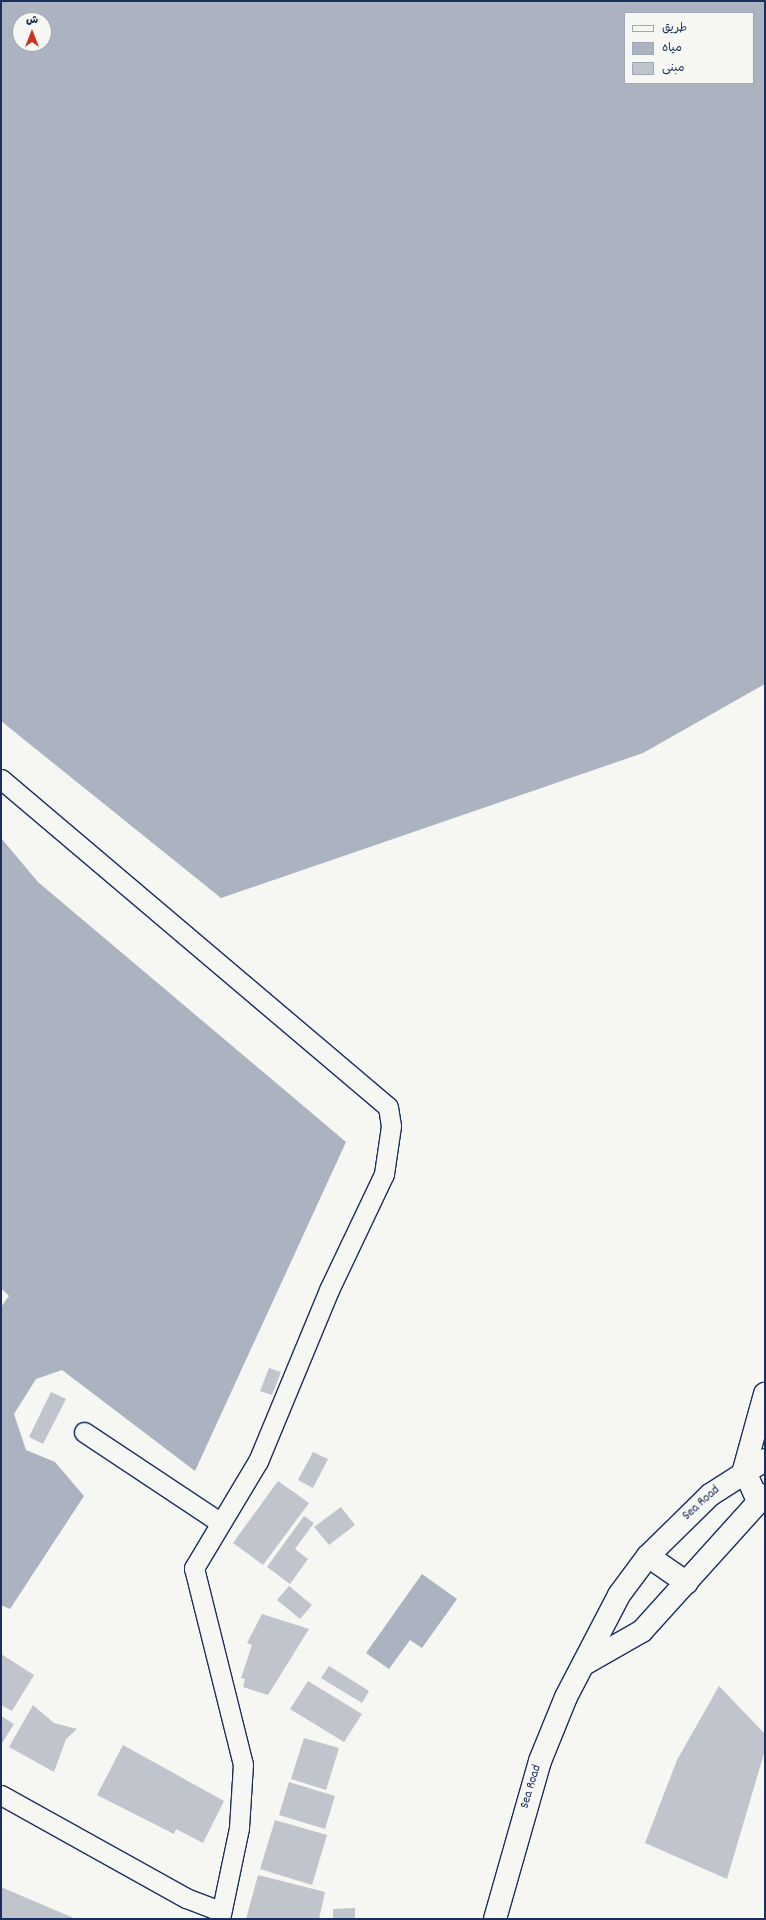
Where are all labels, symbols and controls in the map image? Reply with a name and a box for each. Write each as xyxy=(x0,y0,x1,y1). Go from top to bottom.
north arrow xyxy=(12,12,52,52)
legend xyxy=(624,12,754,84)
text: ش xyxy=(26,13,38,29)
text: طريق xyxy=(662,20,687,37)
text: مياه xyxy=(662,40,682,57)
text: مبنى xyxy=(662,60,685,77)
street label: Sea Road xyxy=(680,1483,724,1525)
street label: Sea Road xyxy=(518,1763,546,1811)

